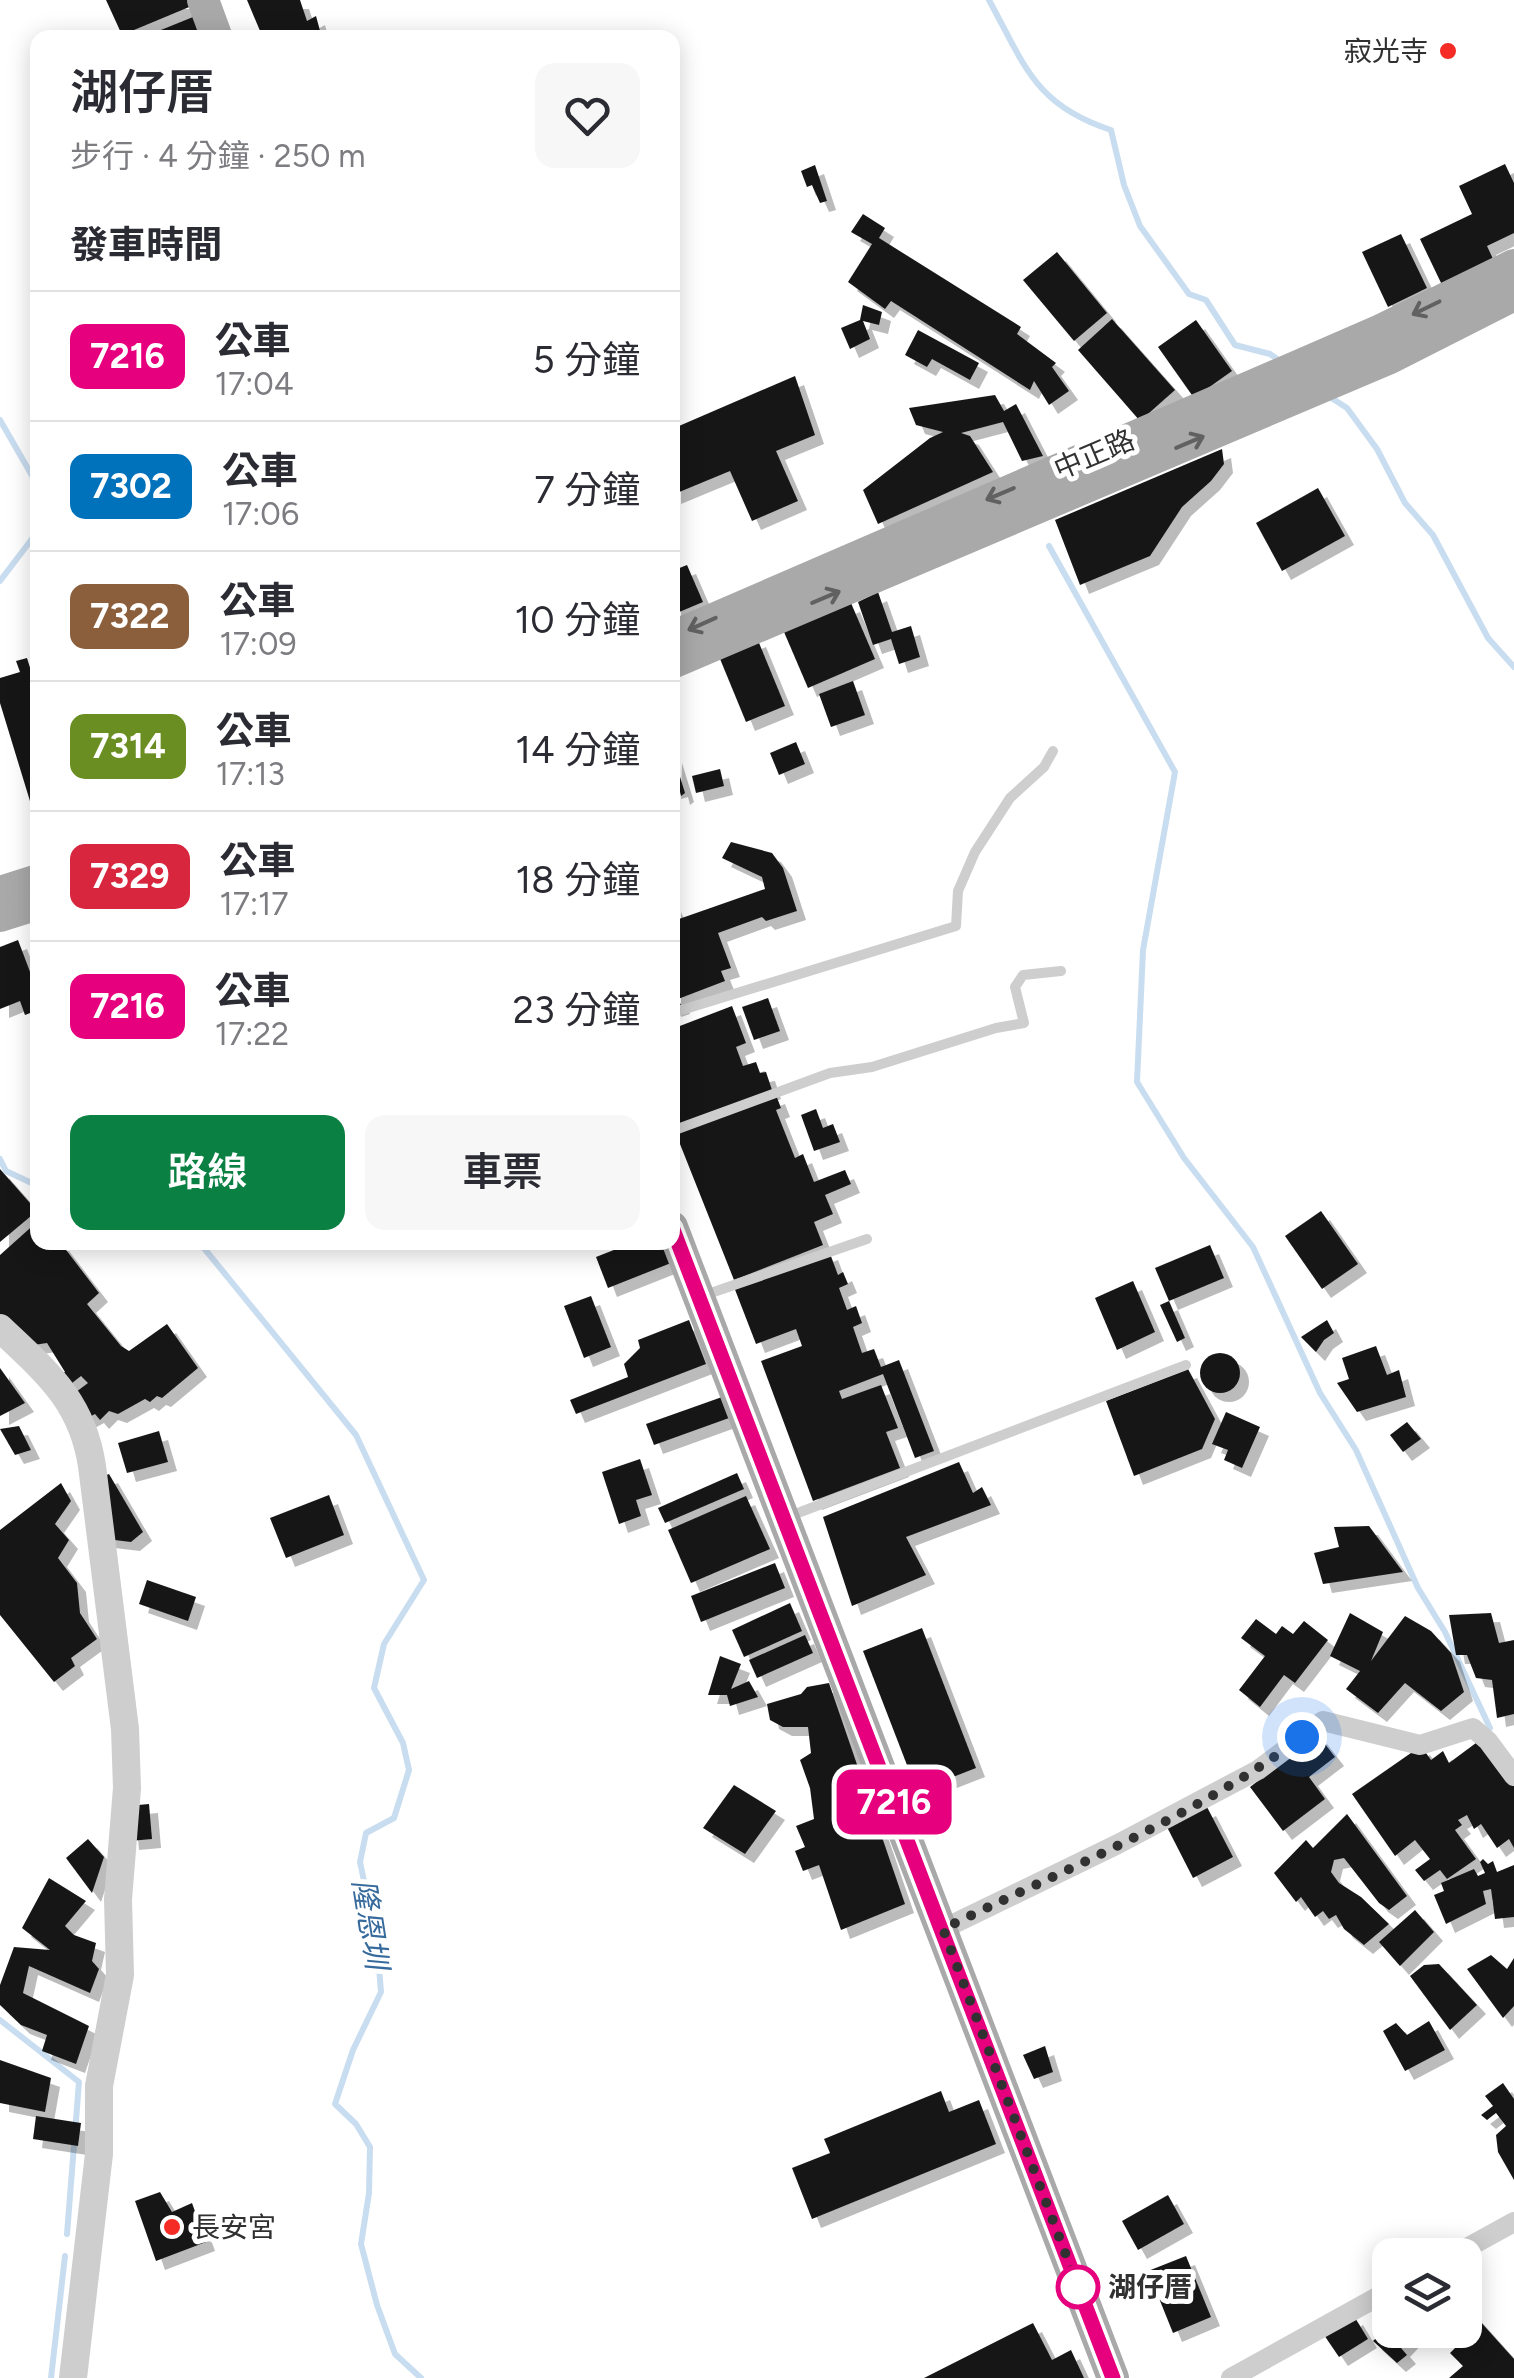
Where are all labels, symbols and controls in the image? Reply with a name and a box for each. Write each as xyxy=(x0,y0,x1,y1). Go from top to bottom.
place label: 寂光寺 xyxy=(1344,34,1428,68)
marker: 寂光寺 xyxy=(1437,40,1459,62)
text: 湖仔厝 xyxy=(70,63,214,121)
button: heart xyxy=(535,63,640,168)
text: 步行 · 4 分鐘 · 250 m xyxy=(70,137,366,175)
text: 發車時間 xyxy=(70,222,222,268)
one-way arrow xyxy=(1412,299,1442,318)
text: 公車 xyxy=(215,318,291,364)
text: 7216 xyxy=(90,335,165,377)
text: 5 分鐘 xyxy=(533,337,640,383)
text: 17:04 xyxy=(215,365,294,403)
street label: 中正路 xyxy=(1049,422,1139,486)
one-way arrow xyxy=(1174,432,1205,450)
text: 公車 xyxy=(222,448,298,494)
text: 7302 xyxy=(90,465,172,507)
text: 7 分鐘 xyxy=(534,467,640,513)
one-way arrow xyxy=(985,486,1016,504)
text: 17:06 xyxy=(222,495,299,533)
text: 公車 xyxy=(219,578,295,624)
one-way arrow xyxy=(810,587,841,605)
text: 7322 xyxy=(90,595,169,637)
text: 10 分鐘 xyxy=(515,597,640,643)
one-way arrow xyxy=(687,616,718,634)
text: 17:09 xyxy=(219,625,297,663)
text: 公車 xyxy=(216,708,292,754)
text: 7314 xyxy=(90,725,166,767)
text: 14 分鐘 xyxy=(515,727,640,773)
text: 17:13 xyxy=(216,755,285,793)
text: 公車 xyxy=(220,838,296,884)
text: 7329 xyxy=(90,855,170,897)
text: 18 分鐘 xyxy=(516,857,640,903)
text: 17:17 xyxy=(220,885,288,923)
text: 公車 xyxy=(215,968,291,1014)
text: 7216 xyxy=(90,985,165,1027)
text: 23 分鐘 xyxy=(513,987,640,1033)
text: 17:22 xyxy=(215,1015,289,1053)
button: 路線 xyxy=(70,1115,345,1230)
button: 車票 xyxy=(365,1115,640,1230)
your location xyxy=(1277,1712,1327,1762)
line badge: 7216 xyxy=(824,1770,964,1834)
text: 7216 xyxy=(857,1781,931,1823)
water label: 隆恩圳 xyxy=(345,1877,396,1975)
place label: 長安宮 xyxy=(192,2210,276,2244)
marker: 長安宮 xyxy=(161,2216,183,2238)
map controls xyxy=(1372,2238,1482,2348)
button: layers xyxy=(1372,2238,1482,2348)
marker: 湖仔厝 xyxy=(1057,2266,1099,2308)
place label: 湖仔厝 xyxy=(1108,2270,1192,2304)

